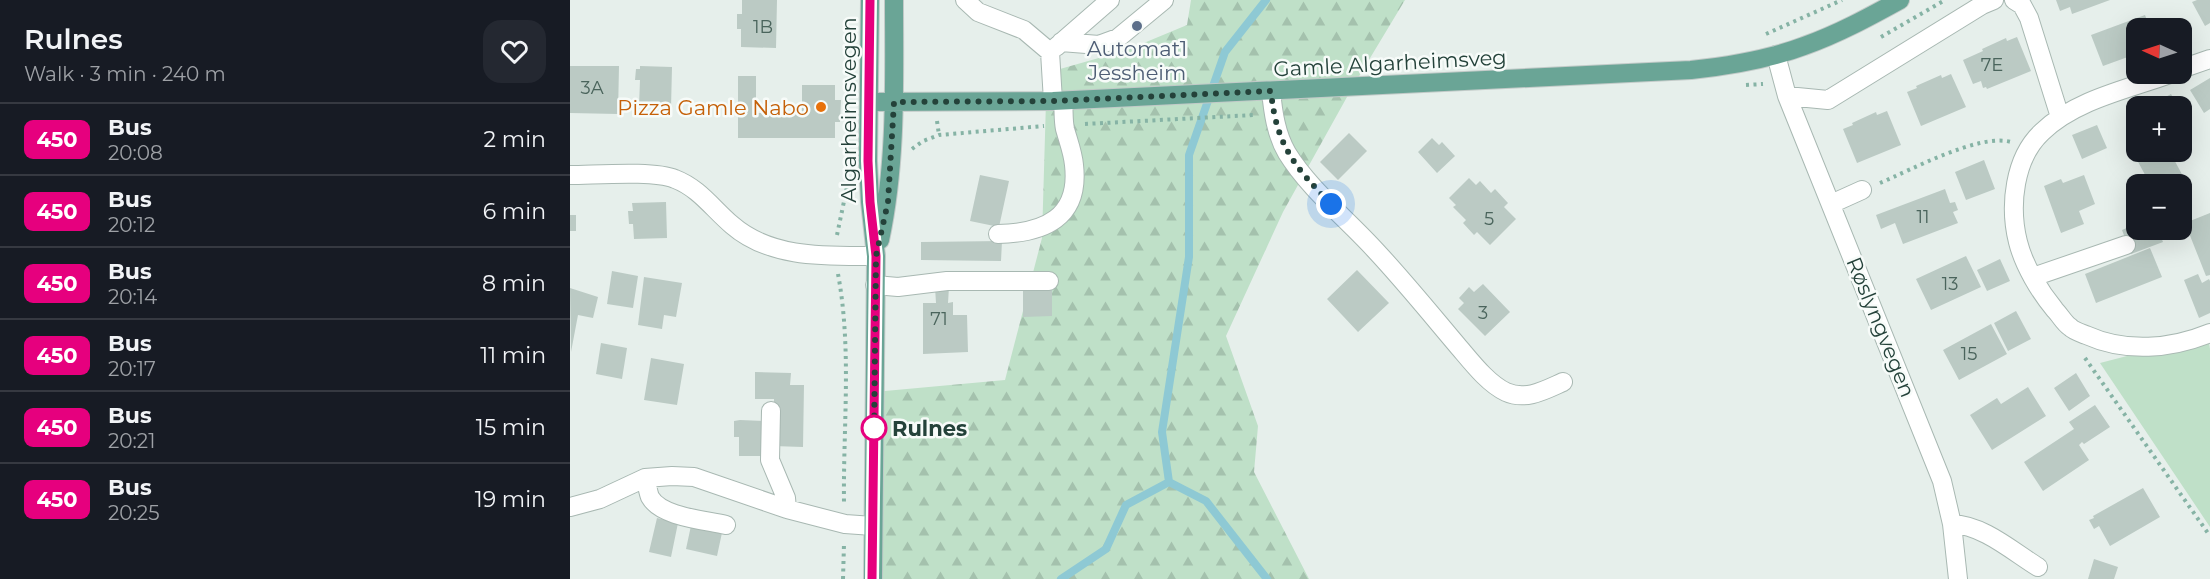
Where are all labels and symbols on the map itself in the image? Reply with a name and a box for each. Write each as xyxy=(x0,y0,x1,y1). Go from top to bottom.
house number: 1B xyxy=(753,16,773,38)
street label: Algarheimsvegen xyxy=(836,17,861,203)
north arrow xyxy=(2126,18,2192,84)
marker: Automat1 Jessheim xyxy=(1130,19,1144,33)
place label: Automat1 Jessheim xyxy=(1087,36,1187,85)
street label: Gamle Algarheimsveg xyxy=(1273,44,1507,82)
house number: 7E xyxy=(1981,54,2003,76)
house number: 3A xyxy=(580,77,604,99)
place label: Pizza Gamle Nabo xyxy=(617,95,809,120)
marker: Pizza Gamle Nabo xyxy=(814,100,828,114)
your location xyxy=(1316,189,1346,219)
house number: 11 xyxy=(1917,206,1930,228)
house number: 5 xyxy=(1484,208,1494,230)
street label: Røslyngvegen xyxy=(1841,253,1921,401)
house number: 13 xyxy=(1942,273,1958,295)
house number: 3 xyxy=(1478,302,1488,324)
house number: 71 xyxy=(930,308,948,330)
house number: 15 xyxy=(1961,343,1977,365)
marker: Rulnes xyxy=(861,415,887,441)
place label: Rulnes xyxy=(892,416,967,441)

